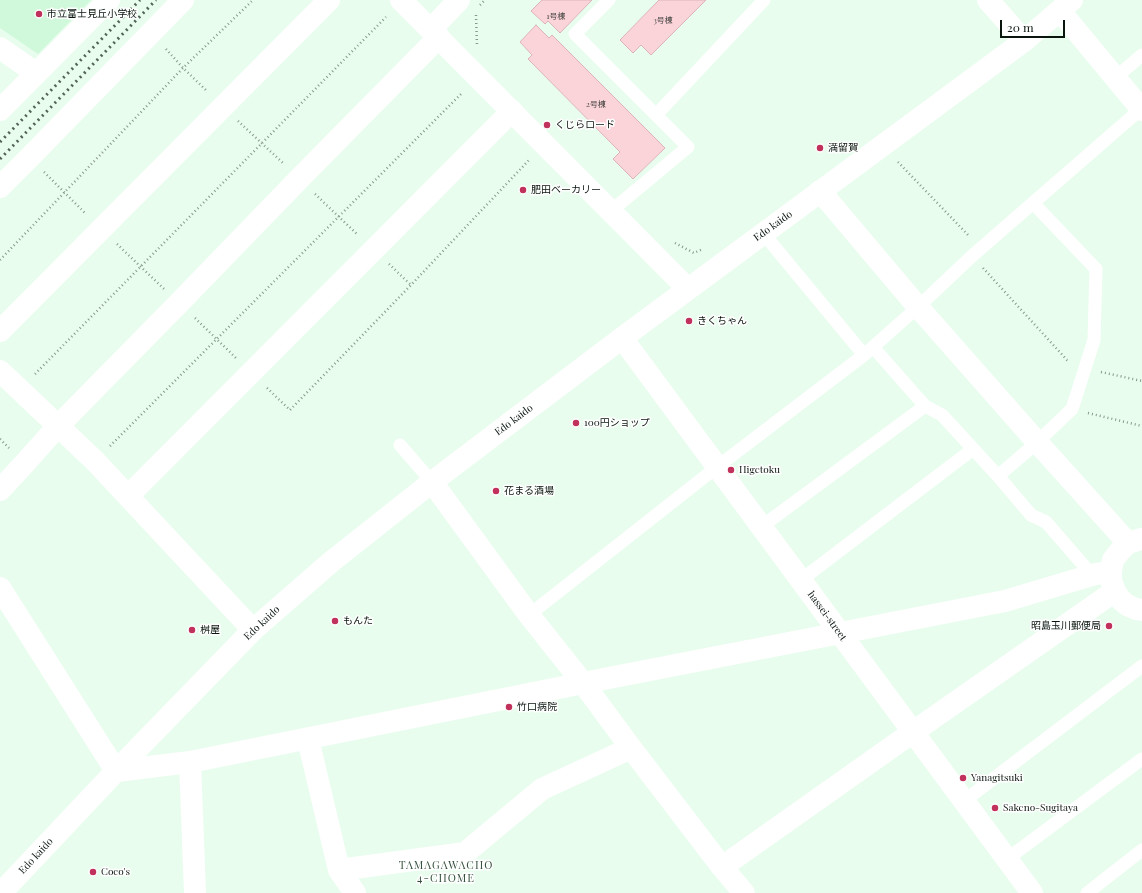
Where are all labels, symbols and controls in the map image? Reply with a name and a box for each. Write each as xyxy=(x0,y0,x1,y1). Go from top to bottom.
place label: 市立富士見丘小学校 xyxy=(47,8,137,20)
marker: 市立富士見丘小学校 xyxy=(34,9,44,19)
house number: 1号棟 xyxy=(547,11,565,21)
scale bar xyxy=(1002,12,1067,38)
house number: 3号棟 xyxy=(653,15,673,25)
text: 20 m xyxy=(1007,19,1034,35)
house number: 2号棟 xyxy=(586,99,606,109)
place label: くじらロード xyxy=(555,119,615,131)
marker: くじらロード xyxy=(542,120,552,130)
place label: 満留賀 xyxy=(828,142,858,154)
marker: 満留賀 xyxy=(815,143,825,153)
place label: 肥田ベーカリー xyxy=(531,184,601,196)
marker: 肥田ベーカリー xyxy=(518,185,528,195)
street label: Edo kaido xyxy=(751,208,795,244)
place label: きくちゃん xyxy=(697,315,747,327)
marker: きくちゃん xyxy=(684,316,694,326)
street label: Edo kaido xyxy=(493,402,535,438)
place label: 100円ショップ xyxy=(584,417,650,429)
marker: 100円ショップ xyxy=(571,418,581,428)
place label: Higetoku xyxy=(739,464,780,476)
marker: Higetoku xyxy=(726,465,736,475)
place label: 花まる酒場 xyxy=(504,485,554,497)
marker: 花まる酒場 xyxy=(491,486,501,496)
street label: hassei-street xyxy=(805,589,849,643)
street label: Edo kaido xyxy=(242,603,282,643)
place label: もんた xyxy=(343,615,373,627)
marker: もんた xyxy=(330,616,340,626)
place label: 昭島玉川郵便局 xyxy=(1031,620,1101,632)
marker: 昭島玉川郵便局 xyxy=(1104,621,1114,631)
place label: 桝屋 xyxy=(200,624,220,636)
marker: 桝屋 xyxy=(187,625,197,635)
place label: 竹口病院 xyxy=(517,701,557,713)
marker: 竹口病院 xyxy=(504,702,514,712)
place label: Yanagitsuki xyxy=(971,772,1023,784)
marker: Yanagitsuki xyxy=(958,773,968,783)
place label: Sakeno-Sugitaya xyxy=(1003,802,1078,814)
marker: Sakeno-Sugitaya xyxy=(990,803,1000,813)
street label: Edo kaido xyxy=(16,836,56,876)
district label: TAMAGAWACHO 4-CHOME xyxy=(399,859,493,885)
place label: Coco's xyxy=(101,866,130,878)
marker: Coco's xyxy=(88,867,98,877)

